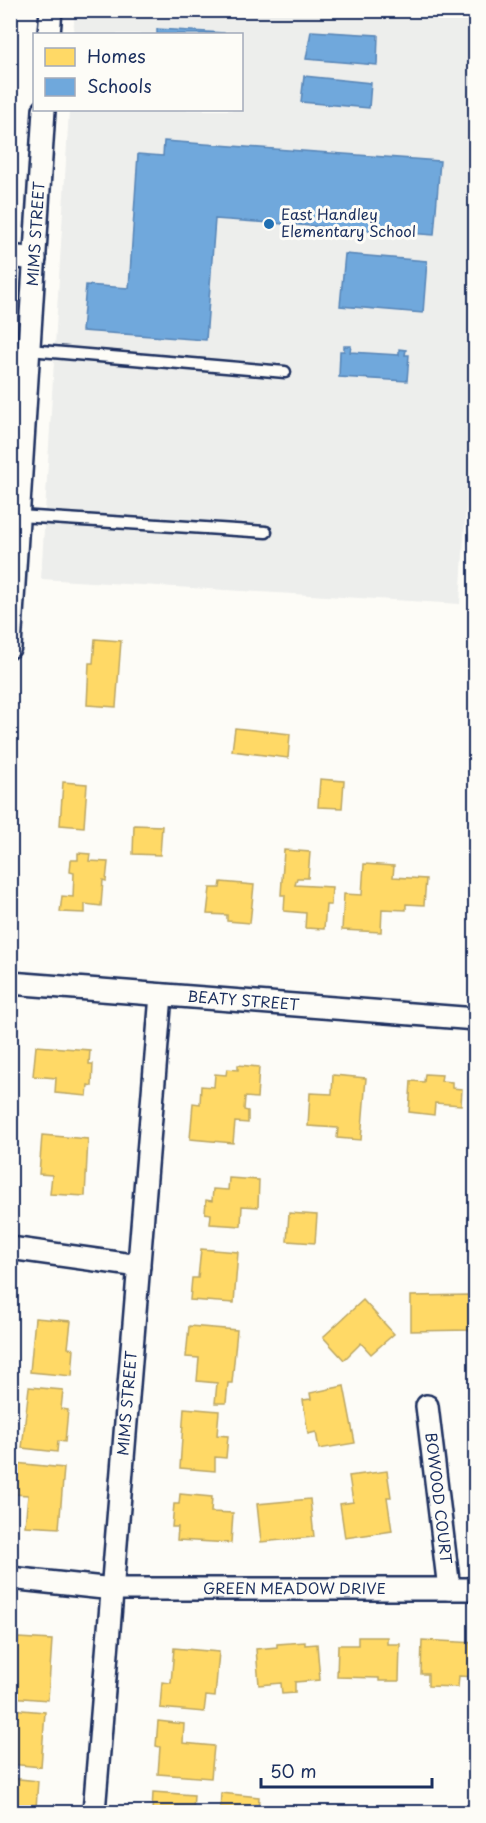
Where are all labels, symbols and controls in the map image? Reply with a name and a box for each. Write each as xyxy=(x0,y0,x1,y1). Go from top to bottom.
legend xyxy=(33,33,243,111)
text: Homes xyxy=(87,42,145,69)
text: Schools xyxy=(87,72,152,99)
street label: MIMS STREET xyxy=(20,180,50,287)
place label: East Handley Elementary School xyxy=(281,202,416,242)
marker: East Handley Elementary School xyxy=(262,217,276,231)
street label: BEATY STREET xyxy=(187,984,301,1015)
street label: MIMS STREET xyxy=(110,1349,142,1456)
street label: BOWOOD COURT xyxy=(420,1431,459,1566)
street label: GREEN MEADOW DRIVE xyxy=(203,1576,386,1599)
scale bar xyxy=(261,1751,432,1789)
text: 50 m xyxy=(270,1757,317,1784)

